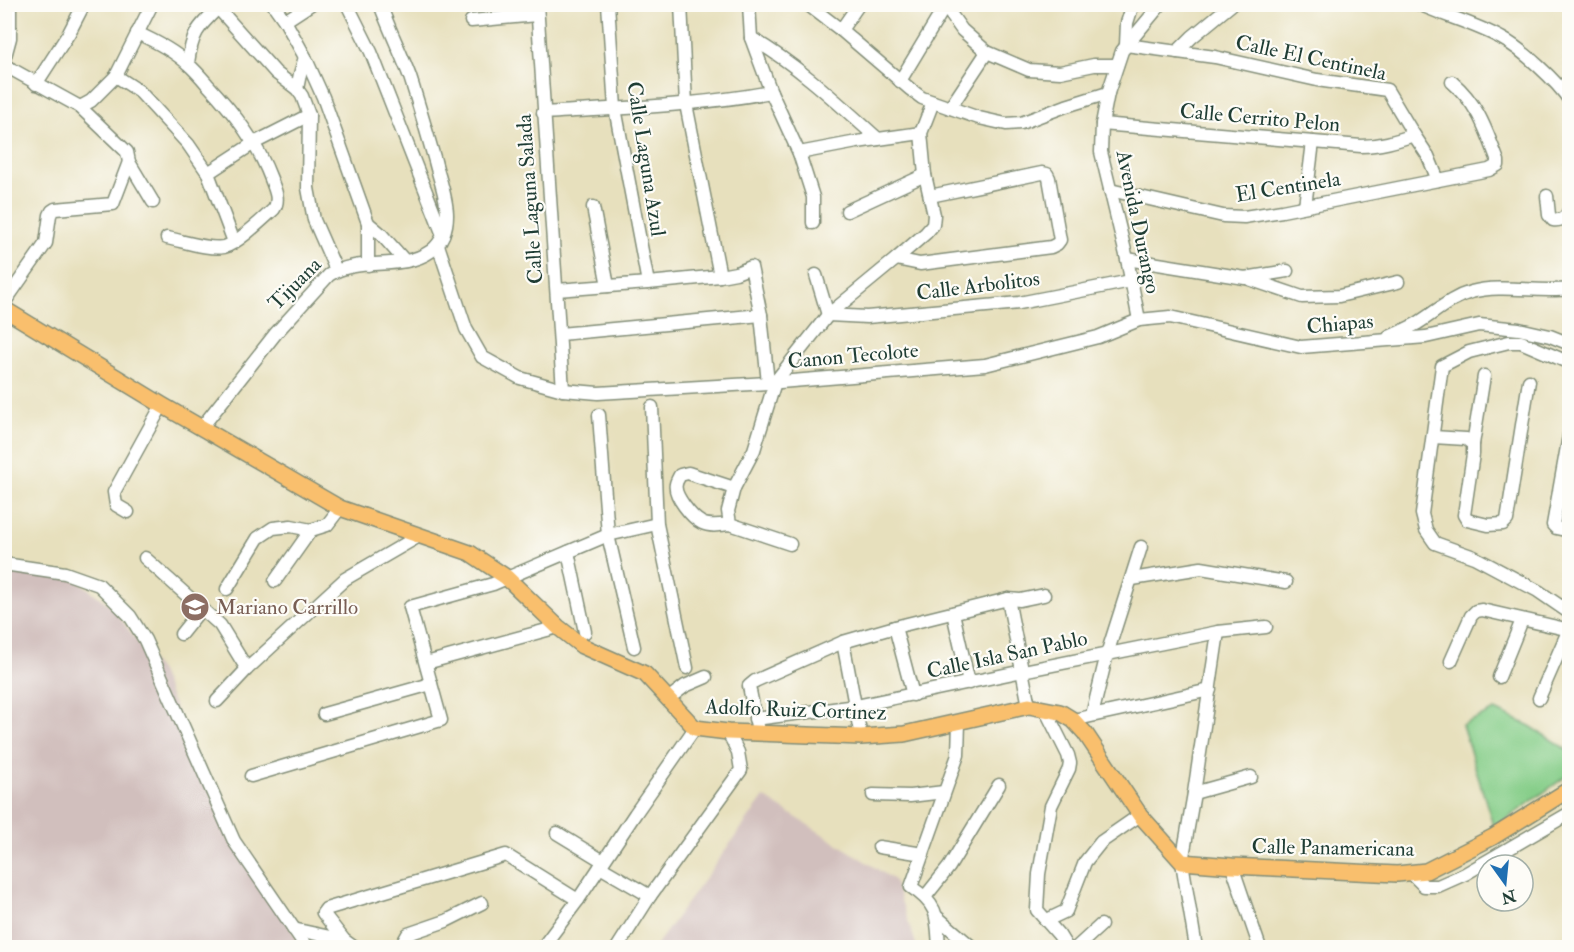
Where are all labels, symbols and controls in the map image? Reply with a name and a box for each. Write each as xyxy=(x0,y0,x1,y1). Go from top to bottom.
street label: Calle El Centinela xyxy=(1233,29,1389,87)
street label: Calle Laguna Azul xyxy=(620,80,672,239)
street label: Calle Cerrito Pelon xyxy=(1179,98,1342,138)
street label: Calle Laguna Salada xyxy=(511,113,549,285)
street label: Avenida Durango xyxy=(1109,147,1166,296)
street label: El Centinela xyxy=(1234,165,1343,209)
street label: Tijuana xyxy=(263,251,328,316)
street label: Calle Arbolitos xyxy=(915,265,1041,307)
street label: Chiapas xyxy=(1305,308,1375,340)
street label: Canon Tecolote xyxy=(787,337,920,375)
school or university icon: Mariano Carrillo xyxy=(179,591,211,623)
place label: Mariano Carrillo xyxy=(216,594,358,621)
street label: Calle Isla San Pablo xyxy=(924,625,1090,685)
street label: Adolfo Ruiz Cortinez xyxy=(704,693,887,727)
street label: Calle Panamericana xyxy=(1251,833,1415,863)
north arrow xyxy=(1475,853,1535,913)
text: N xyxy=(1498,885,1519,908)

